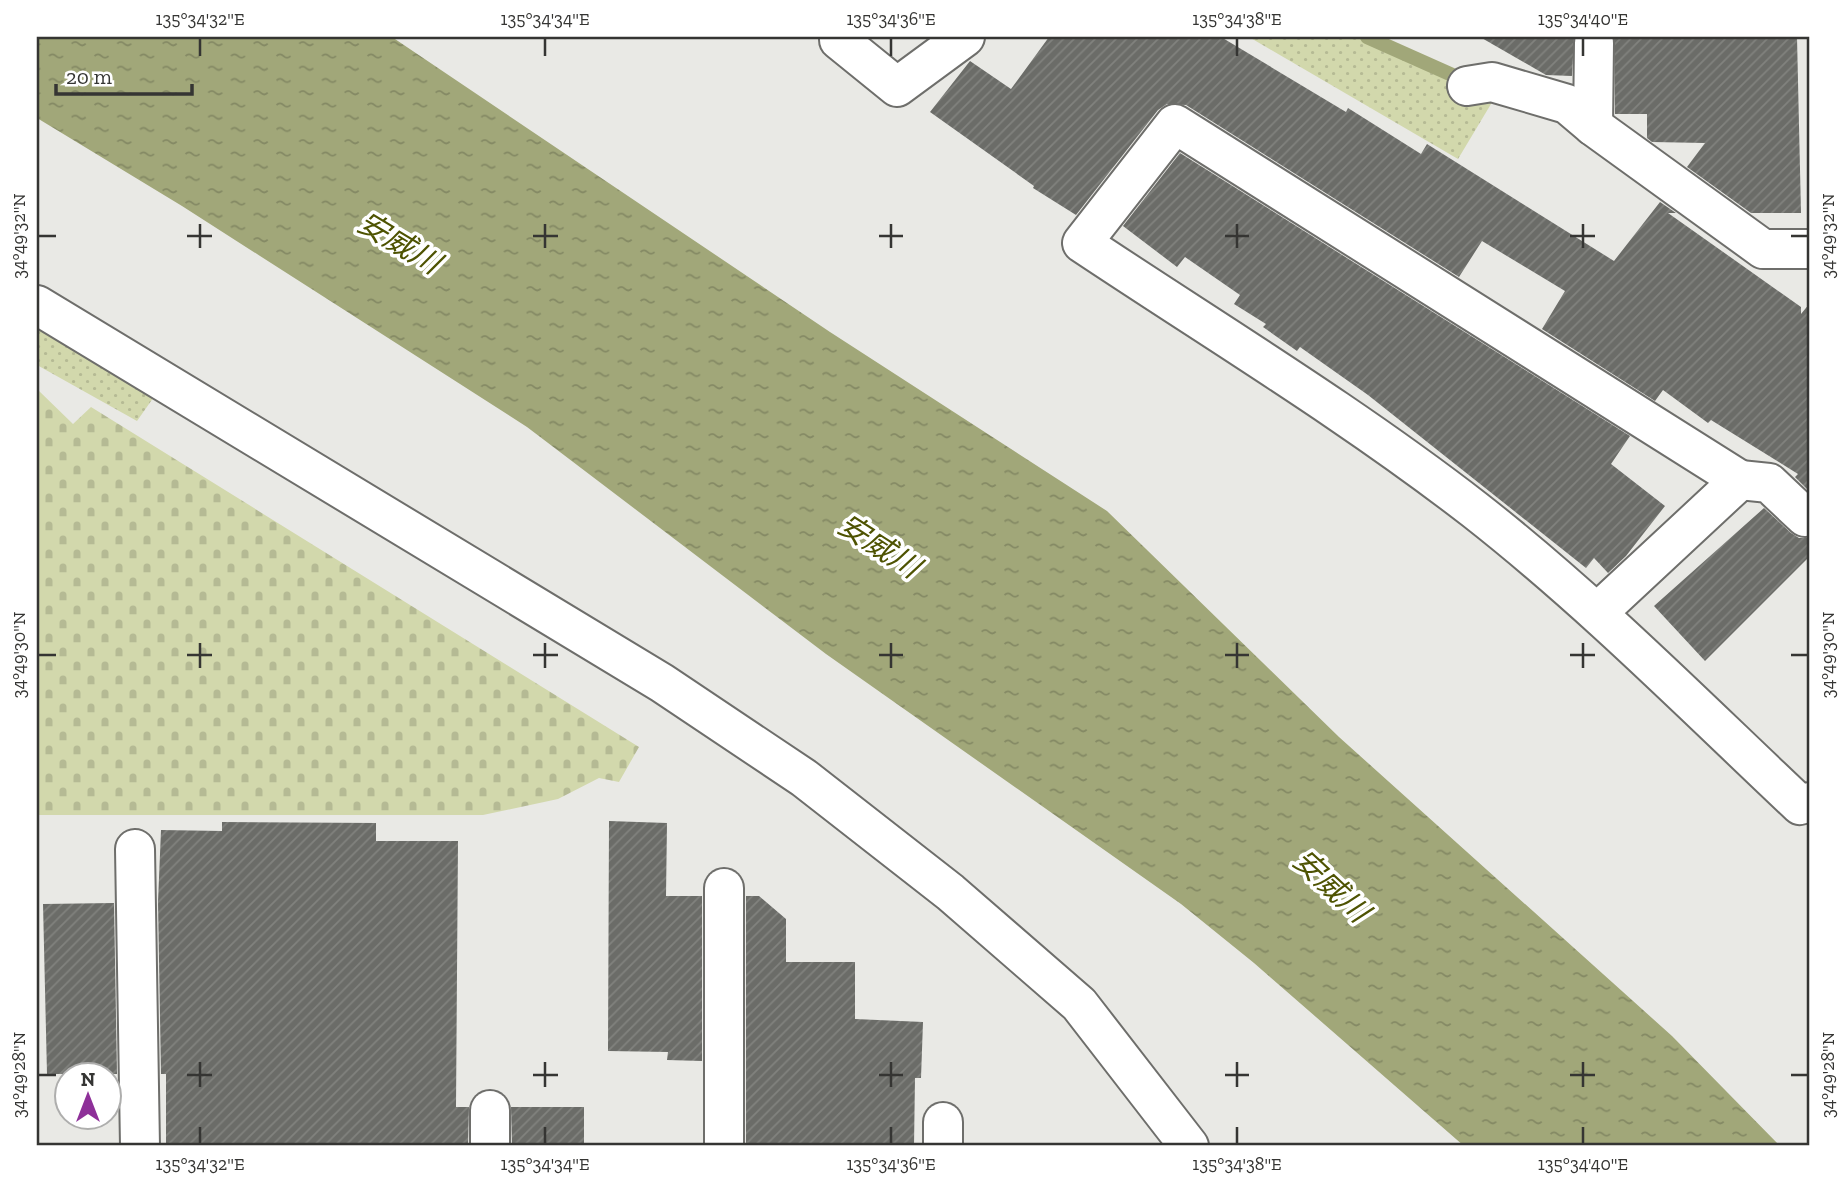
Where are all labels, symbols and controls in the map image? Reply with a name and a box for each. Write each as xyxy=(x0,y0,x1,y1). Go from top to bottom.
text: 135°34'32"E xyxy=(156,8,244,30)
text: 135°34'34"E xyxy=(501,8,589,30)
text: 135°34'36"E xyxy=(846,8,936,30)
text: 135°34'38"E xyxy=(1192,8,1282,30)
text: 135°34'40"E xyxy=(1538,8,1628,30)
scale bar xyxy=(56,52,192,96)
text: 20 m xyxy=(66,64,112,89)
text: 34°49'32"N xyxy=(8,193,30,279)
text: 34°49'32"N xyxy=(1817,193,1839,279)
water label: 安威川 xyxy=(351,204,449,283)
water label: 安威川 xyxy=(831,506,929,587)
text: 34°49'30"N xyxy=(8,612,30,698)
text: 34°49'30"N xyxy=(1817,612,1839,698)
water label: 安威川 xyxy=(1286,842,1378,932)
text: 34°49'28"N xyxy=(8,1032,30,1118)
text: 34°49'28"N xyxy=(1817,1032,1839,1118)
north arrow xyxy=(52,1060,122,1130)
text: N xyxy=(81,1068,95,1091)
text: 135°34'32"E xyxy=(156,1153,244,1175)
text: 135°34'34"E xyxy=(501,1153,589,1175)
text: 135°34'36"E xyxy=(846,1153,936,1175)
text: 135°34'38"E xyxy=(1192,1153,1282,1175)
text: 135°34'40"E xyxy=(1538,1153,1628,1175)

